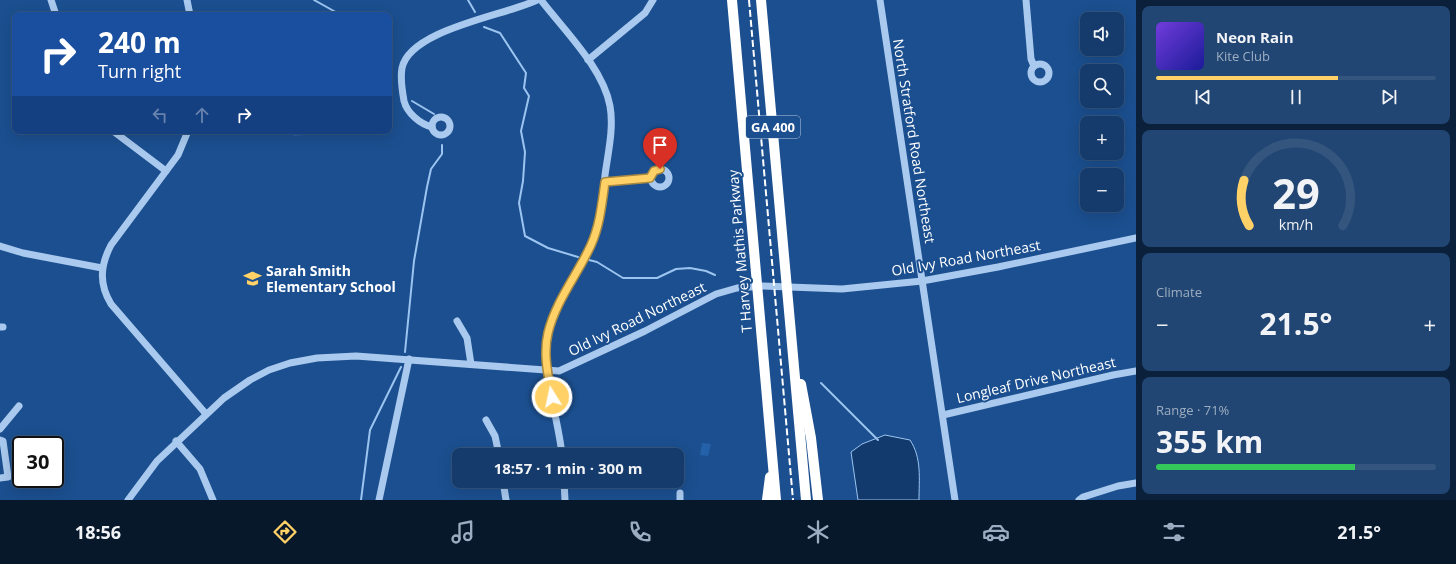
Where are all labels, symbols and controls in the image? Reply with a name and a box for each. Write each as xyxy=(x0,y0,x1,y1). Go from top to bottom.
map controls xyxy=(1080,12,1124,212)
button: sound xyxy=(1080,12,1124,56)
text: 240 m xyxy=(98,23,181,61)
text: Neon Rain xyxy=(1216,27,1294,47)
icon: right xyxy=(32,28,84,80)
street label: North Stratford Road Northeast xyxy=(889,37,940,245)
text: Kite Club xyxy=(1216,47,1270,65)
text: Turn right xyxy=(98,59,181,83)
button: search xyxy=(1080,64,1124,108)
icon: previous xyxy=(1192,86,1214,108)
icon: pause xyxy=(1285,86,1307,108)
icon: next xyxy=(1378,86,1400,108)
icon: left xyxy=(149,104,171,126)
icon: ahead xyxy=(191,104,213,126)
icon: right xyxy=(233,104,255,126)
road number: GA 400 xyxy=(746,116,800,138)
button: + xyxy=(1080,116,1124,160)
pin xyxy=(643,128,677,169)
icon: arrive xyxy=(649,134,671,156)
text: 29 xyxy=(1272,165,1320,221)
street label: T Harvey Mathis Parkway xyxy=(723,168,756,333)
button: − xyxy=(1080,168,1124,212)
text: km/h xyxy=(1279,215,1313,234)
street label: Old Ivy Road Northeast xyxy=(890,235,1042,280)
place label: Sarah Smith Elementary School xyxy=(266,261,396,296)
school or university icon: Sarah Smith Elementary School xyxy=(243,269,263,289)
street label: Old Ivy Road Northeast xyxy=(565,277,709,360)
text: Climate xyxy=(1156,283,1202,301)
text: 21.5° xyxy=(1260,303,1332,344)
text: − xyxy=(1156,309,1169,339)
text: + xyxy=(1423,309,1436,339)
street label: Longleaf Drive Northeast xyxy=(954,352,1117,407)
position arrow xyxy=(531,376,573,418)
text: Range · 71% xyxy=(1156,401,1229,419)
text: 355 km xyxy=(1156,421,1263,462)
speed limit sign: 30 xyxy=(12,436,64,488)
text: 18:57 · 1 min · 300 m xyxy=(494,458,642,478)
icon: directions xyxy=(271,518,299,546)
icon: music xyxy=(449,518,477,546)
icon: phone xyxy=(626,518,654,546)
icon: climate xyxy=(804,518,832,546)
icon: car xyxy=(982,518,1010,546)
icon: filters xyxy=(1160,518,1188,546)
text: 18:56 xyxy=(75,520,121,544)
text: 21.5° xyxy=(1337,520,1381,544)

